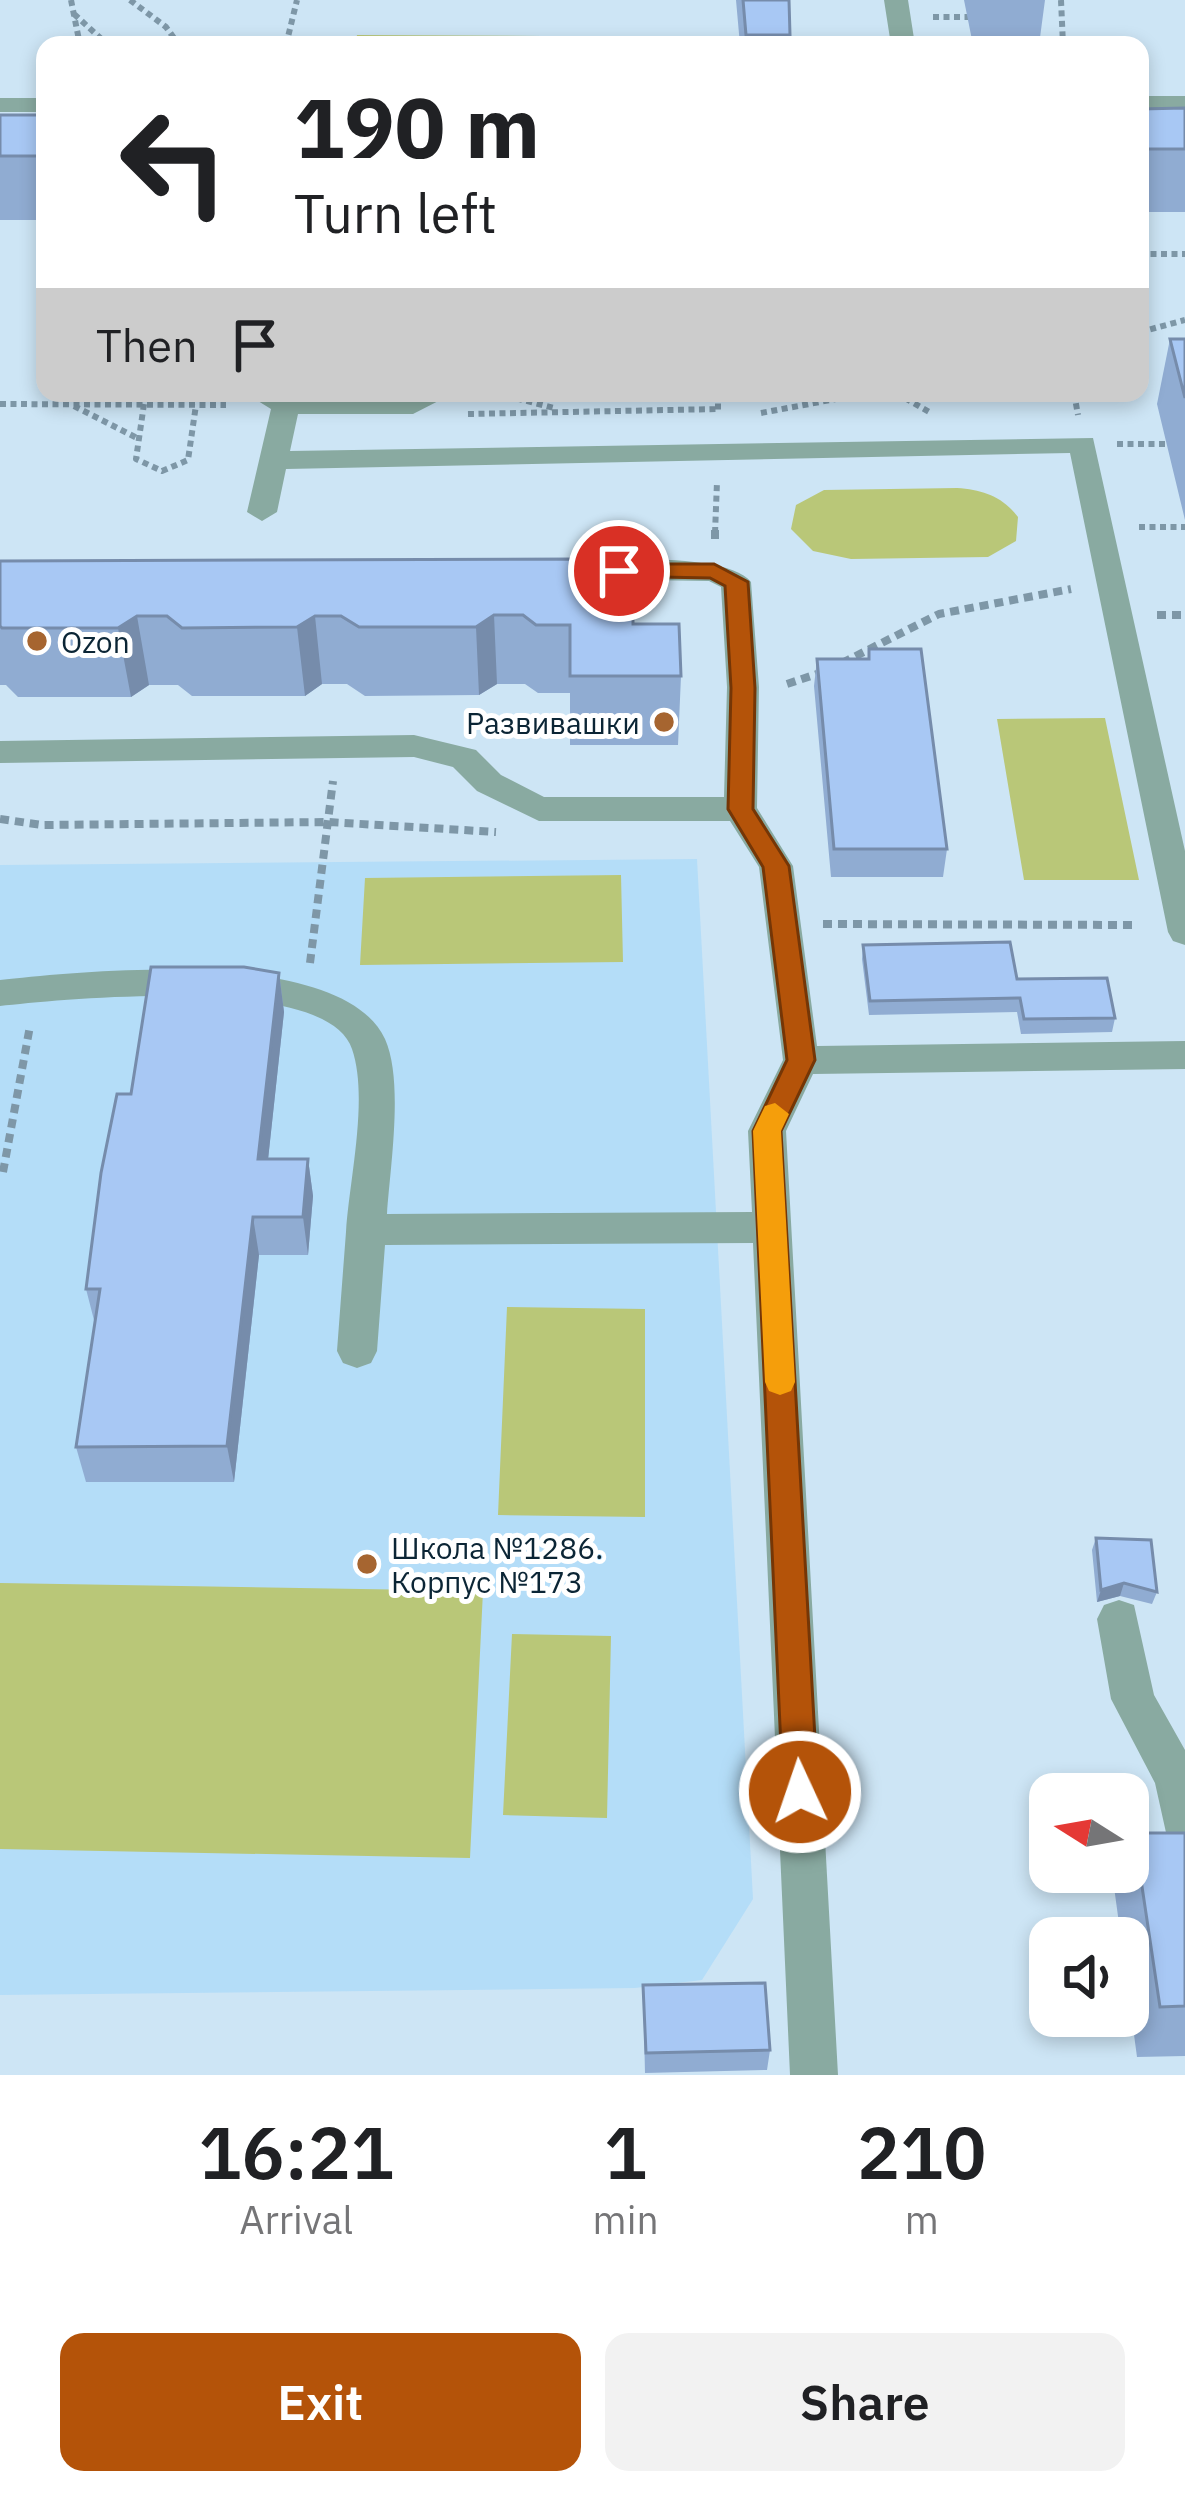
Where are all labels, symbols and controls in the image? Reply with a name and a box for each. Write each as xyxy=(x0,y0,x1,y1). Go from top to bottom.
text: 190 m xyxy=(294,72,540,181)
icon: left xyxy=(96,84,252,240)
text: Turn left xyxy=(294,178,497,248)
icon: arrive xyxy=(222,312,288,378)
text: Then xyxy=(96,316,198,374)
pin xyxy=(568,520,670,622)
icon: arrive xyxy=(586,538,652,604)
place label: Ozon xyxy=(61,622,130,661)
marker: Ozon xyxy=(24,628,50,654)
place label: Развивашки xyxy=(466,703,640,742)
marker: Развивашки xyxy=(651,709,677,735)
place label: Школа №1286. Корпус №173 xyxy=(391,1528,603,1601)
marker: Школа №1286. Корпус №173 xyxy=(354,1551,380,1577)
position arrow xyxy=(737,1729,863,1855)
north arrow xyxy=(1029,1773,1149,1893)
map controls xyxy=(1029,1773,1149,2037)
button: sound xyxy=(1029,1917,1149,2037)
text: 16:21 xyxy=(198,2105,394,2199)
text: 1 xyxy=(604,2105,647,2199)
text: 210 xyxy=(857,2105,987,2199)
text: Arrival xyxy=(239,2194,353,2245)
text: min xyxy=(593,2194,659,2245)
text: m xyxy=(905,2194,939,2245)
button: Exit xyxy=(60,2333,581,2471)
button: Share xyxy=(605,2333,1125,2471)

